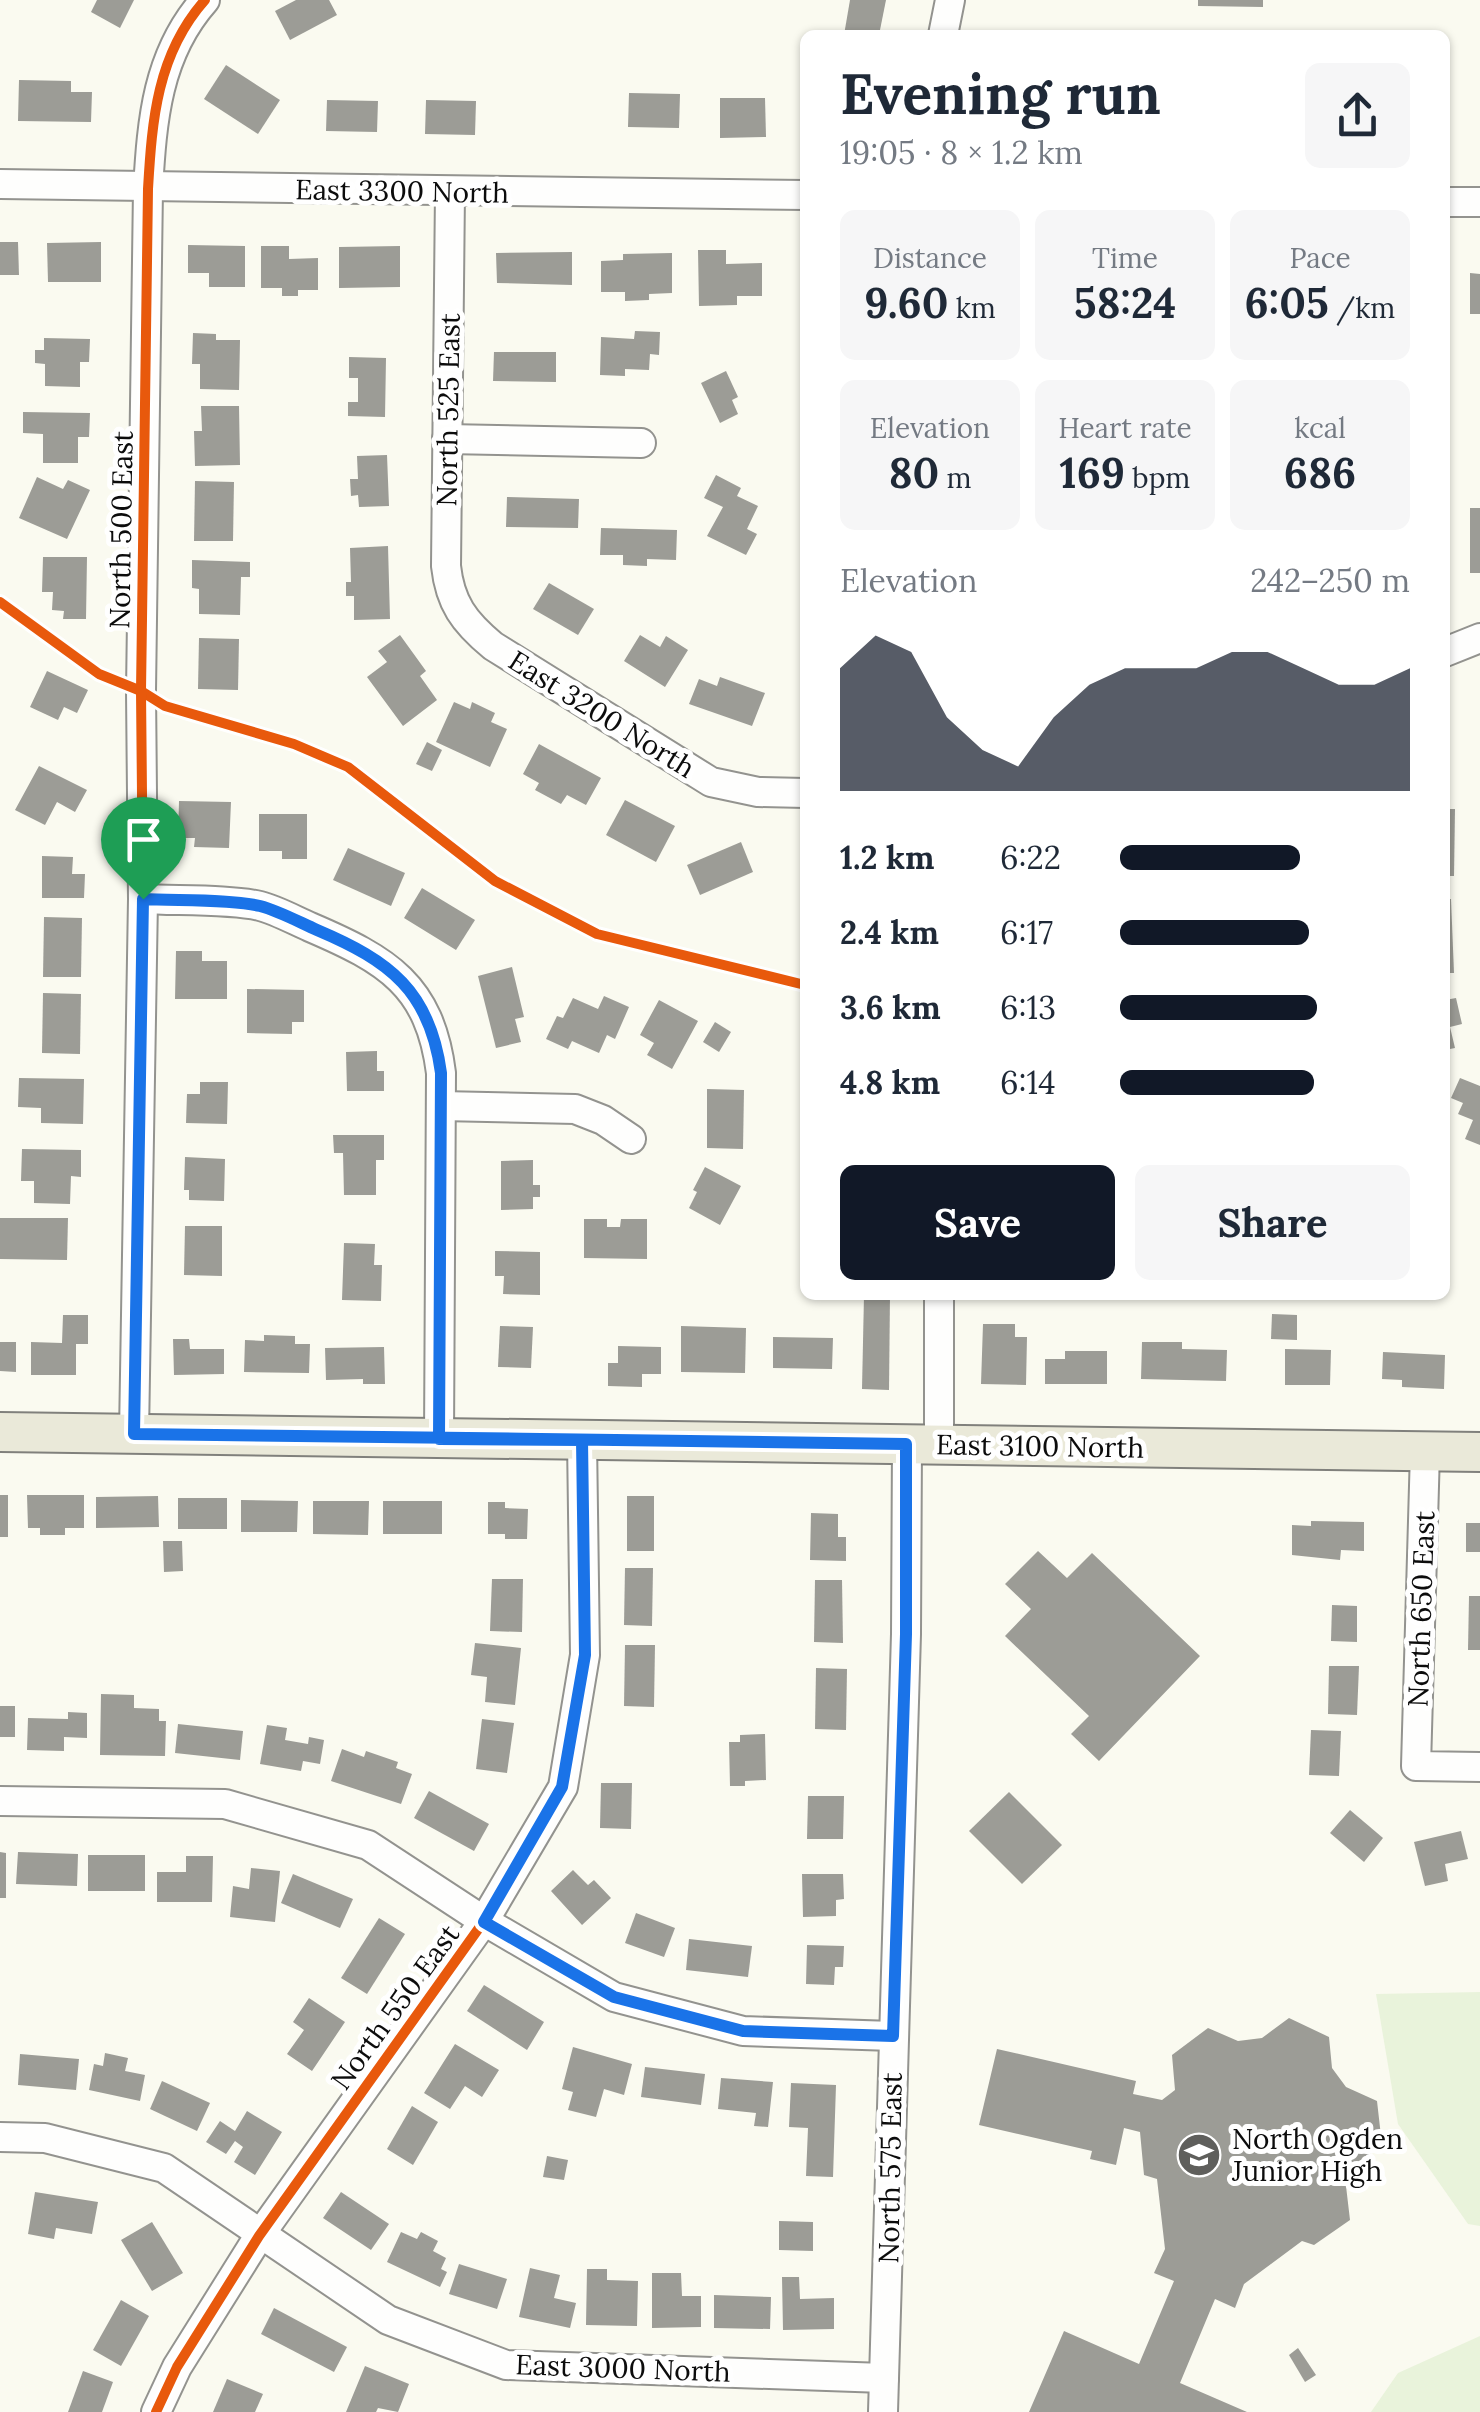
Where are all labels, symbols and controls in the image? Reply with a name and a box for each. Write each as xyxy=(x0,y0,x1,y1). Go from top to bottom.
text: Evening run xyxy=(840,59,1161,129)
button: share xyxy=(1305,63,1410,168)
text: 19:05 · 8 × 1.2 km xyxy=(840,132,1083,173)
street label: East 3300 North xyxy=(295,171,509,211)
text: Distance xyxy=(873,240,987,276)
text: Time xyxy=(1092,240,1158,276)
text: Pace xyxy=(1289,240,1351,276)
text: 9.60 xyxy=(864,276,948,330)
text: 58:24 xyxy=(1074,276,1176,330)
text: 6:05 xyxy=(1245,276,1329,330)
text: km xyxy=(948,290,996,326)
text: /km xyxy=(1329,290,1395,326)
street label: North 525 East xyxy=(428,313,468,507)
text: Elevation xyxy=(870,410,990,446)
text: Heart rate xyxy=(1058,410,1192,446)
text: kcal xyxy=(1294,410,1346,446)
street label: North 500 East xyxy=(101,431,141,629)
text: 80 xyxy=(888,446,939,500)
text: 169 xyxy=(1060,446,1125,500)
text: 686 xyxy=(1284,446,1356,500)
text: m xyxy=(939,460,972,496)
text: bpm xyxy=(1125,460,1190,496)
text: Elevation xyxy=(840,560,977,601)
text: 242–250 m xyxy=(1250,560,1410,601)
street label: East 3200 North xyxy=(502,642,702,786)
pin xyxy=(101,797,186,900)
icon: arrive xyxy=(116,812,171,867)
text: 1.2 km xyxy=(840,837,934,878)
text: 6:22 xyxy=(1000,837,1061,878)
text: 2.4 km xyxy=(840,912,939,953)
text: 6:17 xyxy=(1000,912,1053,953)
text: 3.6 km xyxy=(840,987,941,1028)
text: 6:13 xyxy=(1000,987,1056,1028)
text: 4.8 km xyxy=(840,1062,940,1103)
text: 6:14 xyxy=(1000,1062,1056,1103)
button: Save xyxy=(840,1165,1115,1280)
button: Share xyxy=(1135,1165,1410,1280)
street label: East 3100 North xyxy=(936,1426,1144,1466)
street label: North 650 East xyxy=(1400,1510,1442,1708)
street label: North 550 East xyxy=(323,1917,467,2097)
street label: North 575 East xyxy=(870,2072,910,2264)
place label: North Ogden Junior High xyxy=(1231,2121,1403,2189)
school or university icon: North Ogden Junior High xyxy=(1176,2132,1222,2178)
street label: East 3000 North xyxy=(515,2346,731,2390)

